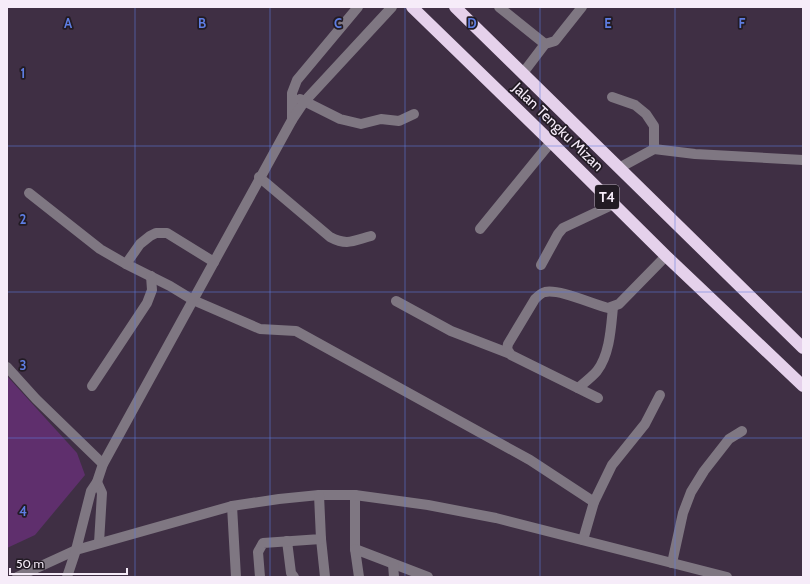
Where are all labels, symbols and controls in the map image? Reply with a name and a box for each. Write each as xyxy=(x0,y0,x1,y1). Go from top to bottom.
text: A xyxy=(64,15,73,31)
text: B xyxy=(198,15,206,31)
text: C xyxy=(334,15,342,31)
text: D xyxy=(467,15,477,31)
text: E xyxy=(604,15,612,31)
text: F xyxy=(739,15,746,31)
text: 1 xyxy=(21,65,25,81)
street label: Jalan Tengku Mizan xyxy=(508,78,607,175)
road number: T4 xyxy=(595,185,619,209)
text: 2 xyxy=(20,211,27,227)
text: 3 xyxy=(19,357,27,373)
text: 4 xyxy=(19,503,27,519)
scale bar xyxy=(10,550,127,576)
text: 50 m xyxy=(16,556,44,571)

